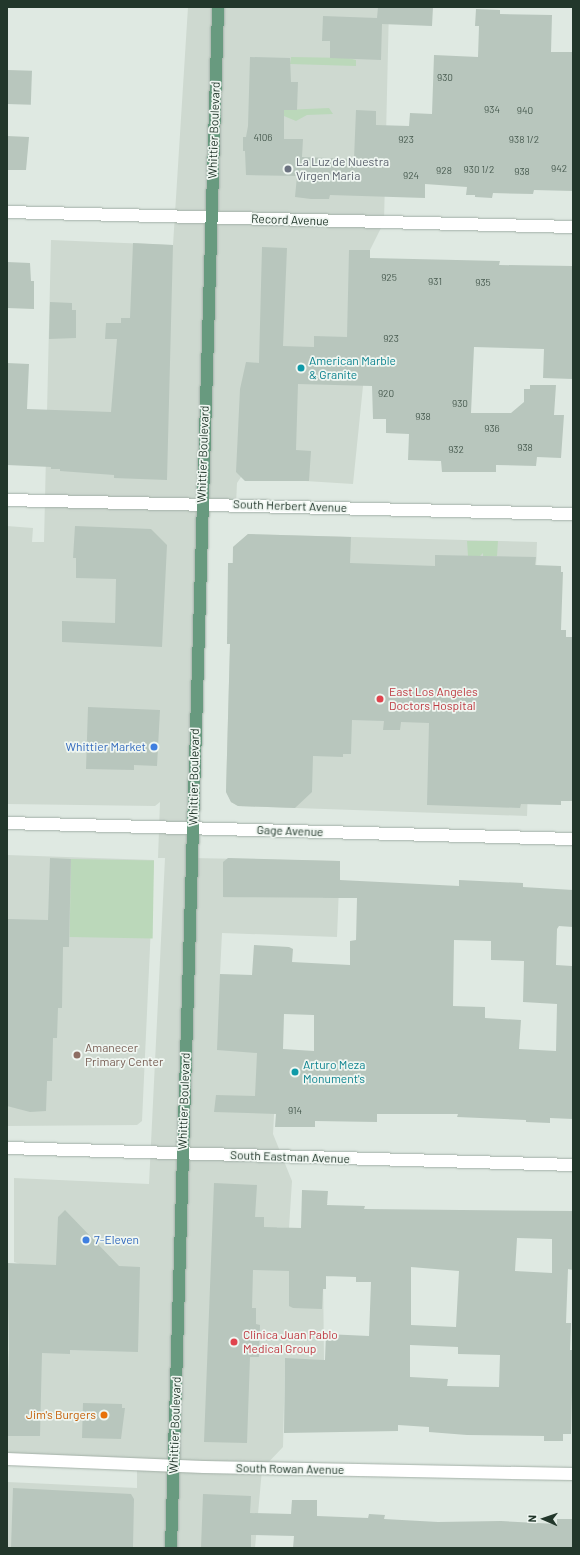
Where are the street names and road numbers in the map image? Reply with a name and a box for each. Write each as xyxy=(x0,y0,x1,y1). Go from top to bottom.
street label: Whittier Boulevard xyxy=(205,81,223,179)
street label: Record Avenue xyxy=(251,211,329,229)
street label: Whittier Boulevard xyxy=(194,405,212,503)
street label: South Herbert Avenue xyxy=(233,497,347,515)
street label: Whittier Boulevard xyxy=(186,728,202,826)
street label: Gage Avenue xyxy=(256,823,324,839)
street label: Whittier Boulevard xyxy=(175,1052,193,1150)
street label: South Eastman Avenue xyxy=(230,1148,350,1166)
street label: Whittier Boulevard xyxy=(166,1376,184,1474)
street label: South Rowan Avenue xyxy=(236,1461,344,1477)

